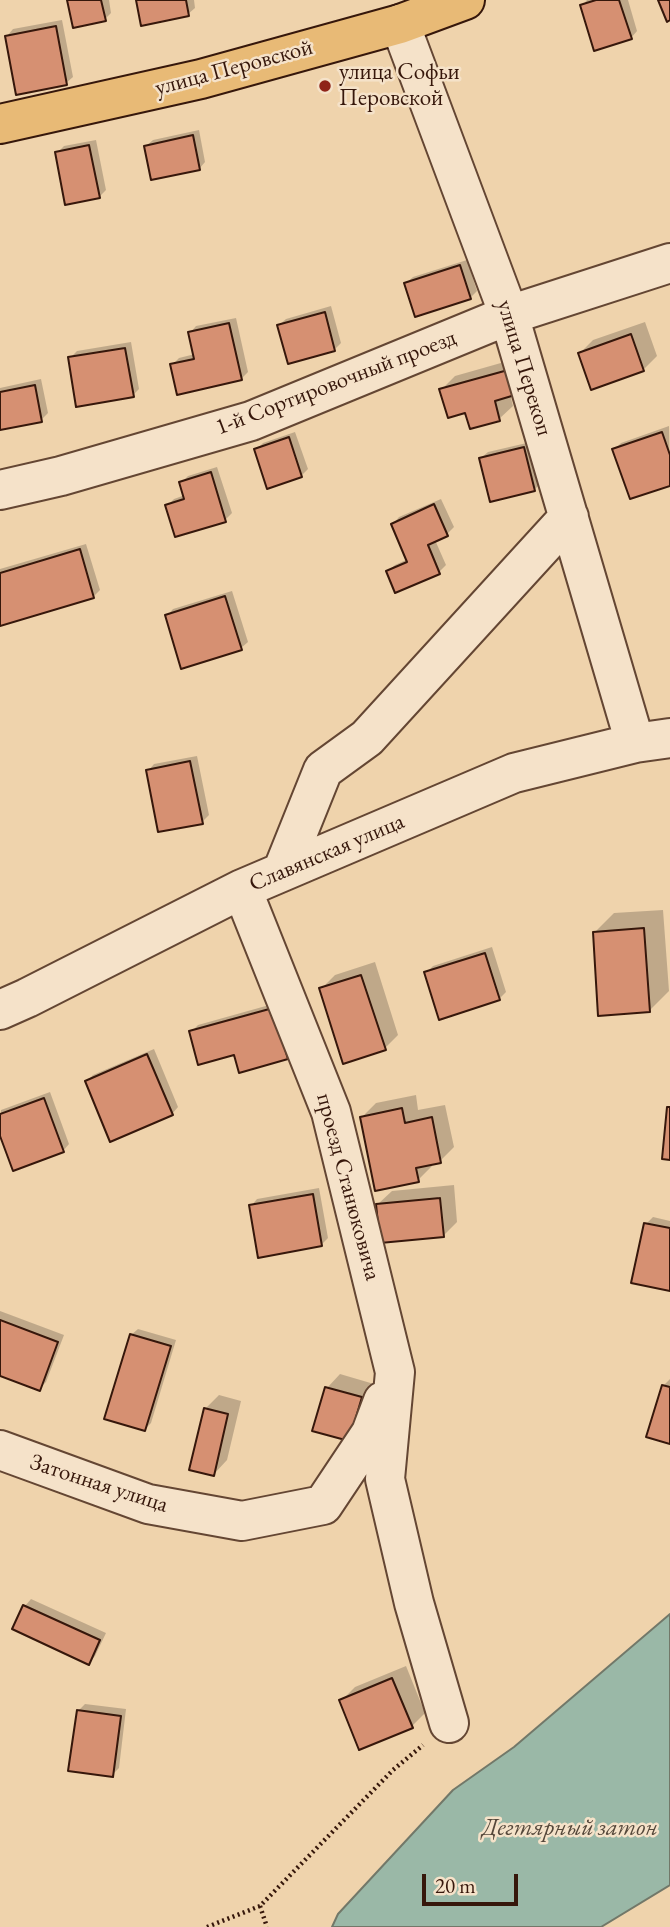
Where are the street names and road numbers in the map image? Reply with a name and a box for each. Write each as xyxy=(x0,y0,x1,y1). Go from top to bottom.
street label: улица Перовской xyxy=(152,34,316,102)
street label: улица Перекоп xyxy=(490,297,558,439)
street label: 1-й Сортировочный проезд xyxy=(212,324,460,442)
street label: Славянская улица xyxy=(245,808,409,898)
street label: проезд Станюковича xyxy=(310,1090,386,1284)
street label: Затонная улица xyxy=(27,1449,171,1519)

